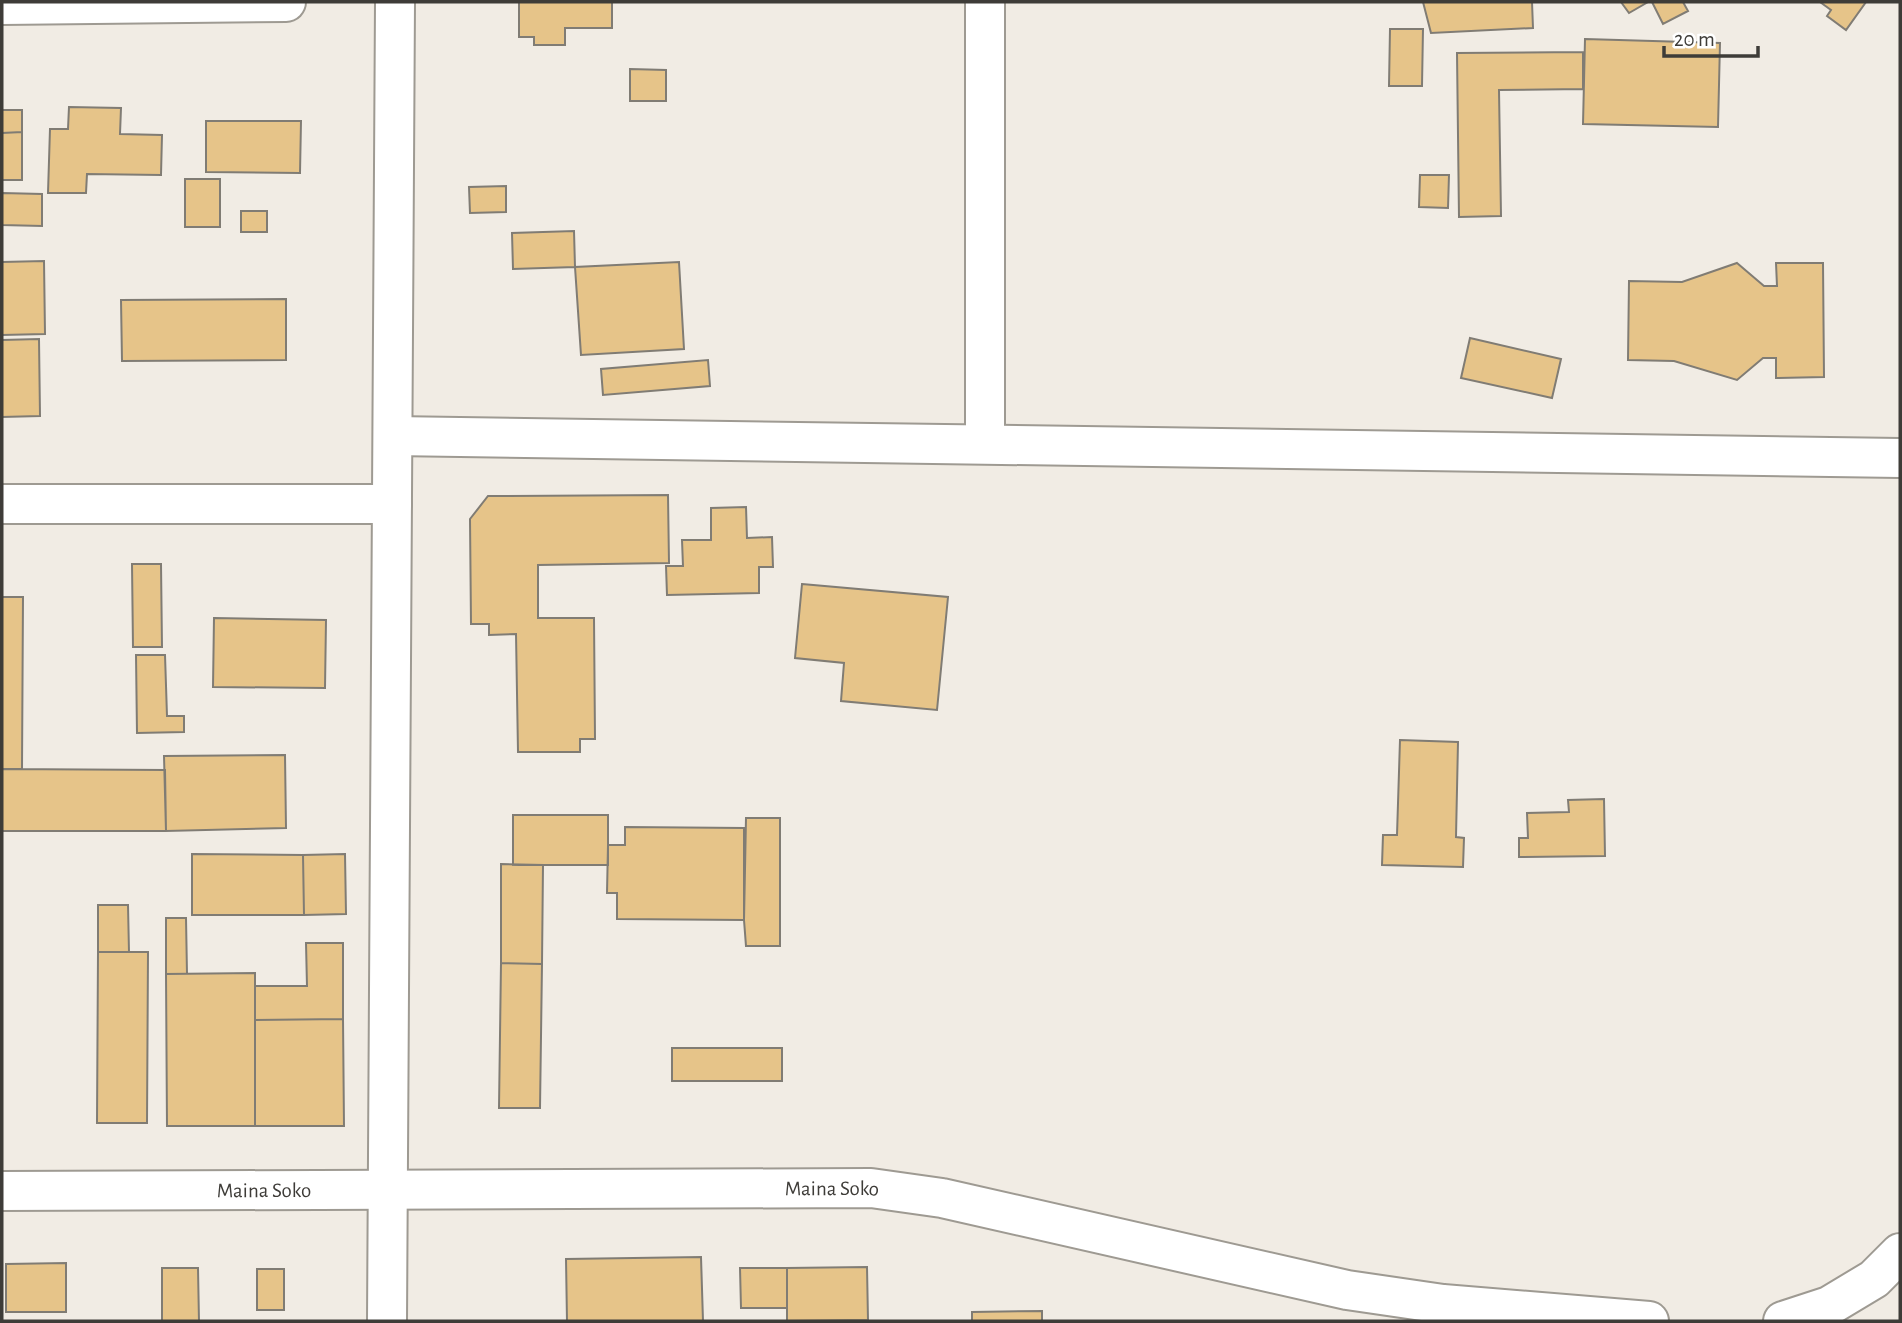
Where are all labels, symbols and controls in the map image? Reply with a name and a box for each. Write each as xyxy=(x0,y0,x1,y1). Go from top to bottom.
scale bar xyxy=(1664,14,1758,58)
text: 20 m xyxy=(1674,29,1715,50)
street label: Maina Soko xyxy=(785,1178,881,1200)
street label: Maina Soko xyxy=(217,1180,311,1201)

